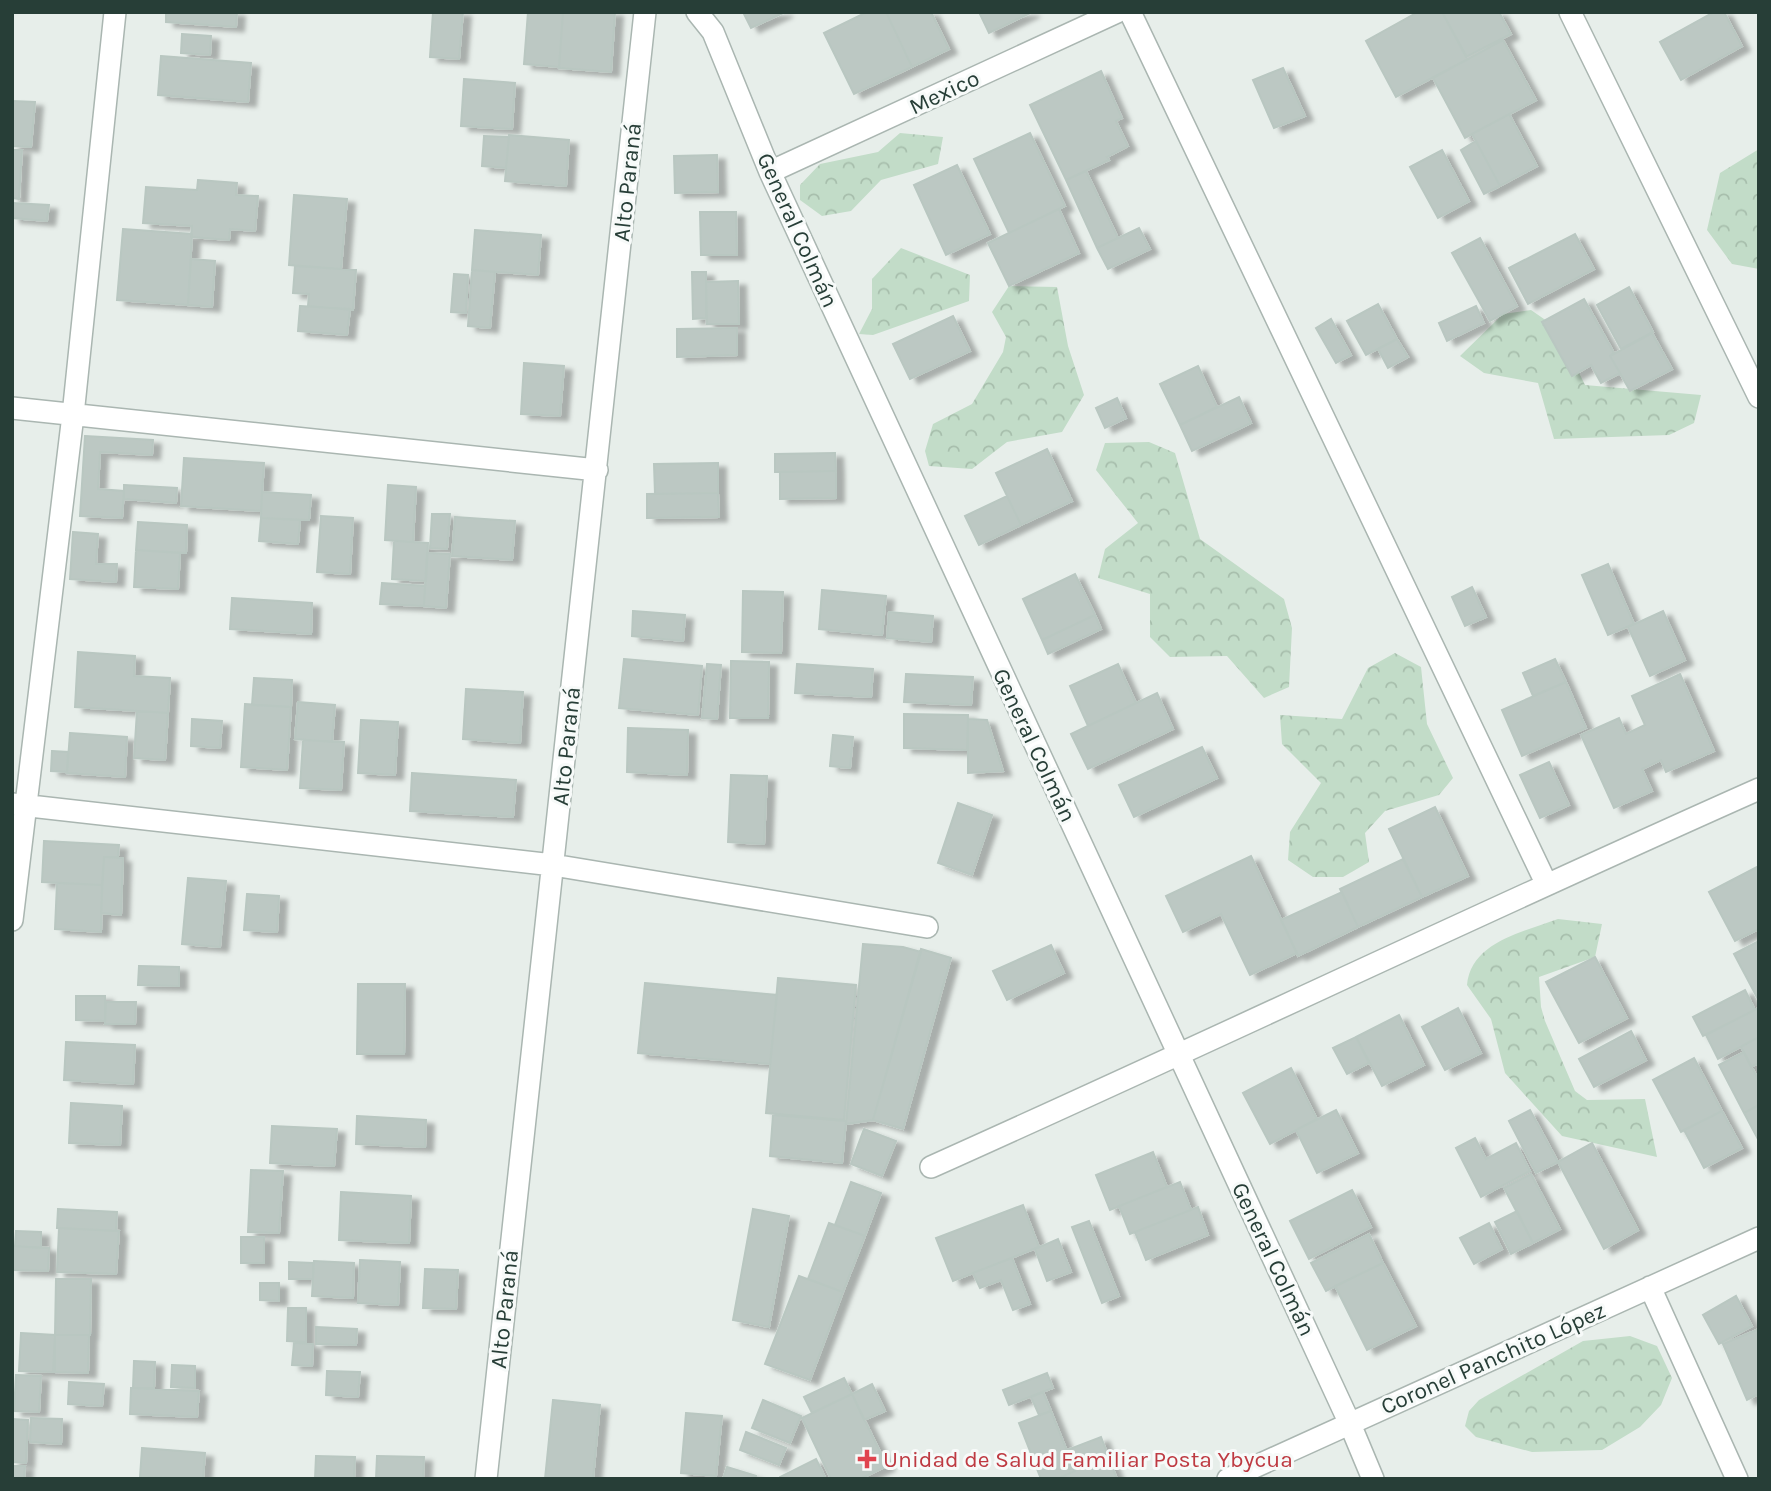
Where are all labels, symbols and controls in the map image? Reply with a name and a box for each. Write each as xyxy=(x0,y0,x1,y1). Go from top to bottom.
street label: Mexico xyxy=(905,65,984,120)
street label: Alto Paraná xyxy=(608,121,647,243)
street label: General Colmán xyxy=(751,149,844,312)
street label: General Colmán xyxy=(987,664,1082,826)
street label: Alto Paraná xyxy=(547,685,586,807)
street label: General Colmán xyxy=(1226,1178,1321,1340)
street label: Alto Paraná xyxy=(485,1248,524,1370)
street label: Coronel Panchito López xyxy=(1377,1297,1610,1420)
place label: Unidad de Salud Familiar Posta Ybycua xyxy=(883,1446,1293,1473)
marker: Unidad de Salud Familiar Posta Ybycua xyxy=(857,1449,877,1469)

